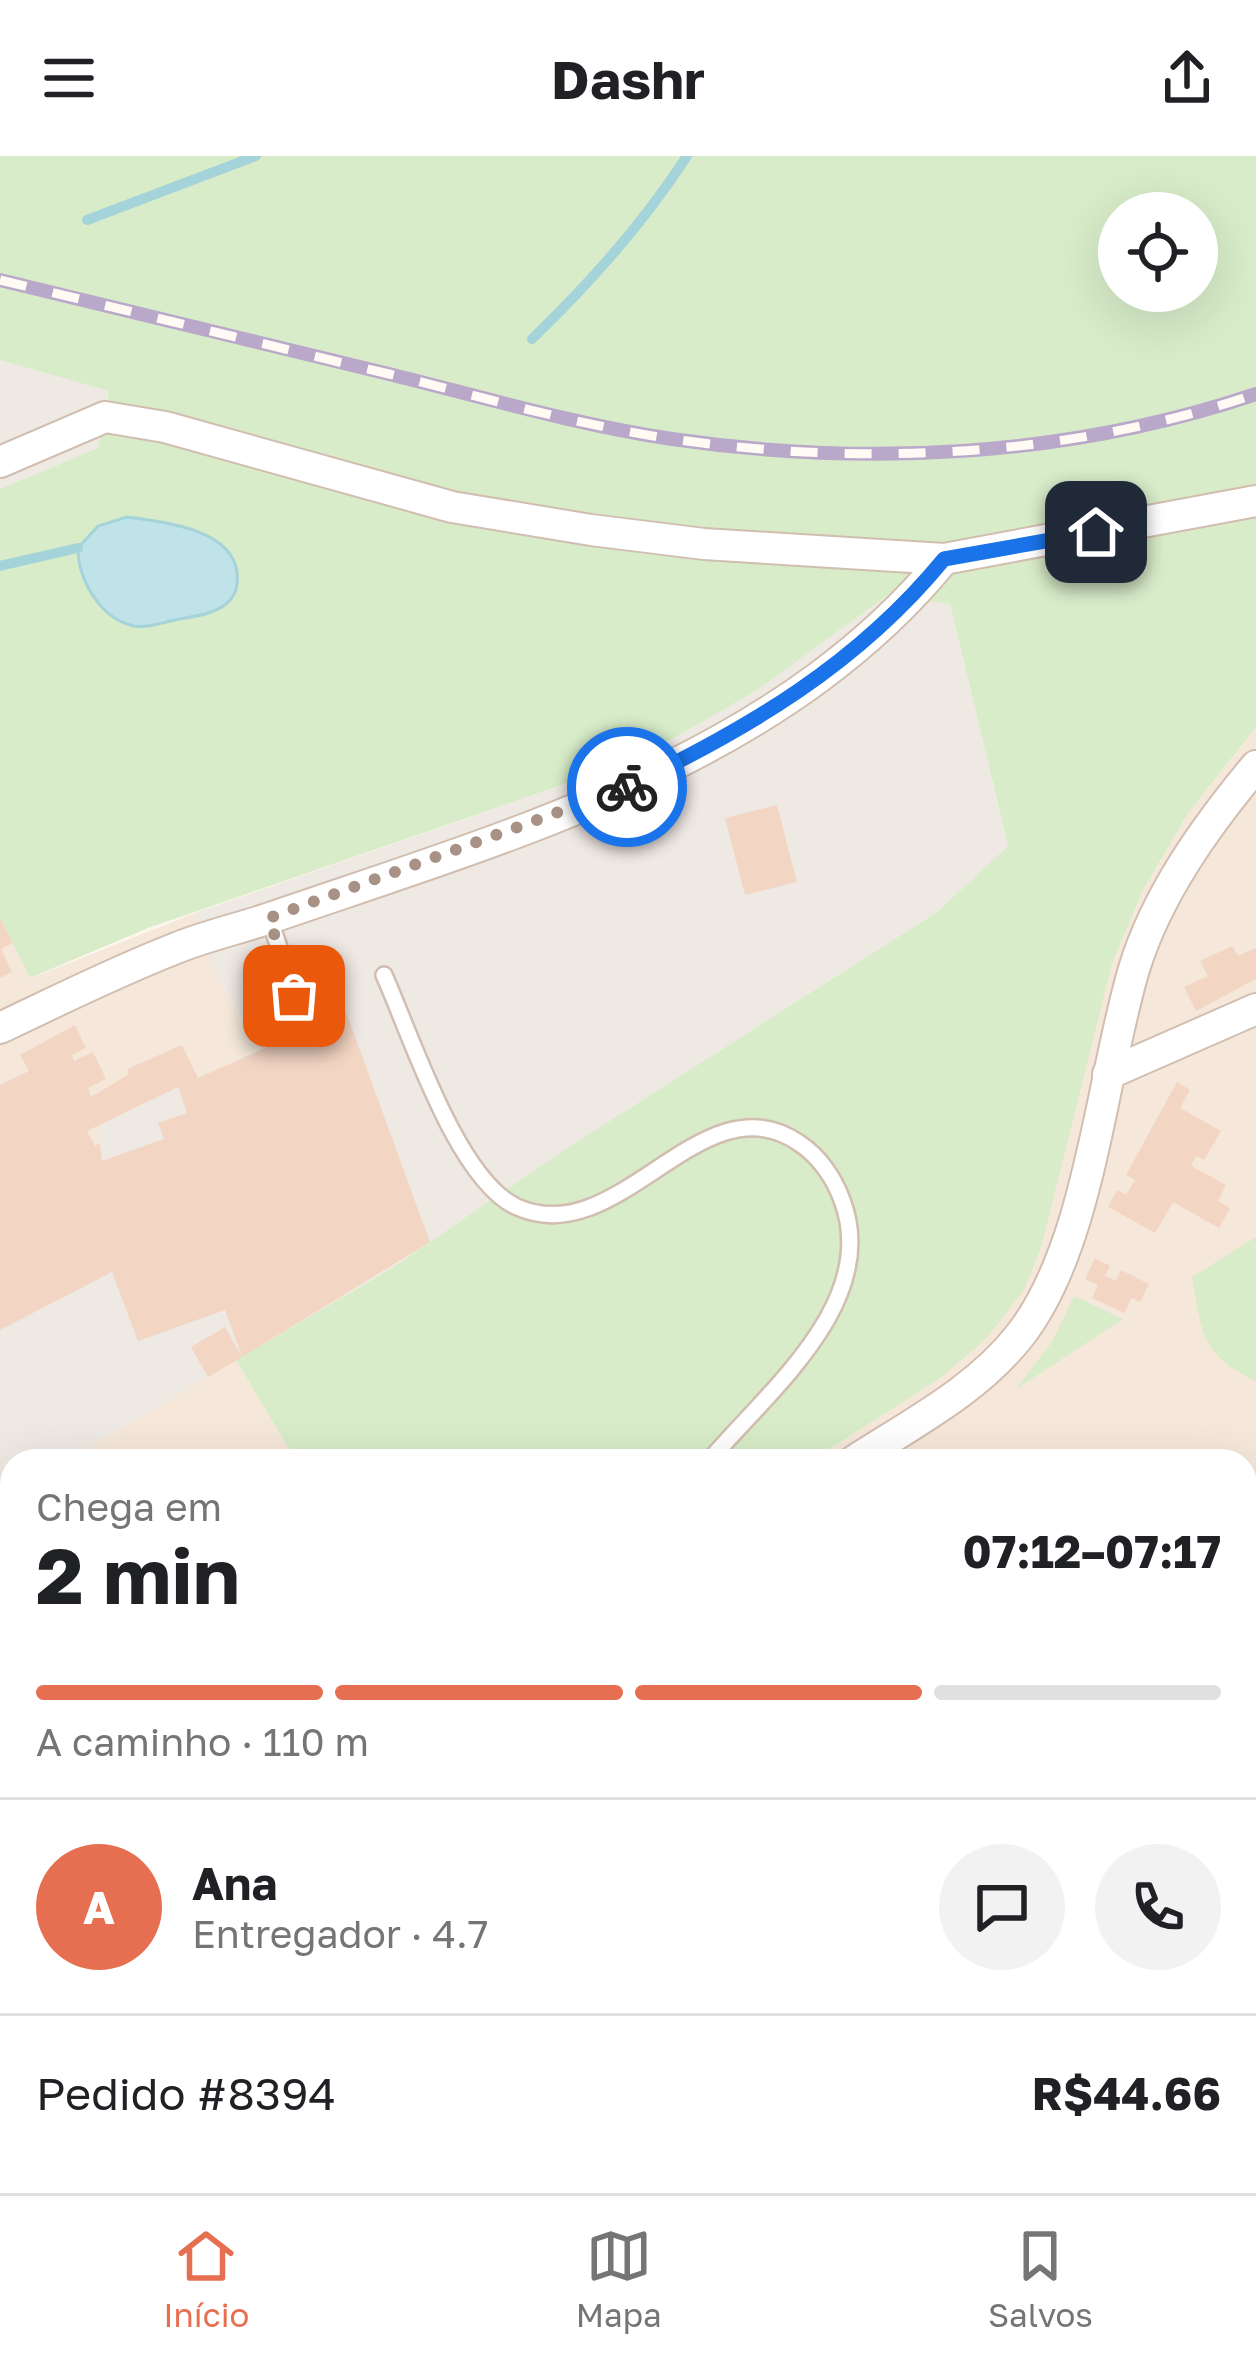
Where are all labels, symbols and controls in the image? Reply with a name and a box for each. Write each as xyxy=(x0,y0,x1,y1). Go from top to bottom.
icon: menu xyxy=(36,45,102,111)
icon: share xyxy=(1154,45,1220,111)
text: Dashr xyxy=(551,46,705,111)
map controls xyxy=(1098,192,1218,312)
button: locate xyxy=(1098,192,1218,312)
pin xyxy=(1045,481,1147,583)
icon: home xyxy=(1063,499,1129,565)
courier xyxy=(567,727,687,847)
icon: bike xyxy=(594,754,660,820)
pin xyxy=(243,945,345,1047)
icon: bag xyxy=(261,963,327,1029)
text: Chega em xyxy=(36,1483,222,1530)
text: 07:12–07:17 xyxy=(962,1524,1221,1578)
text: 2 min xyxy=(36,1528,240,1621)
text: A caminho · 110 m xyxy=(36,1718,369,1765)
button: chat xyxy=(939,1844,1065,1970)
button: phone xyxy=(1095,1844,1221,1970)
text: Ana xyxy=(192,1856,277,1910)
text: A xyxy=(83,1880,115,1934)
text: Entregador · 4.7 xyxy=(192,1910,488,1957)
text: Pedido #8394 xyxy=(36,2066,336,2120)
text: R$44.66 xyxy=(1032,2066,1221,2120)
tab: Início xyxy=(163,2223,249,2334)
tab: Mapa xyxy=(576,2223,662,2334)
tab: Salvos xyxy=(988,2223,1093,2334)

